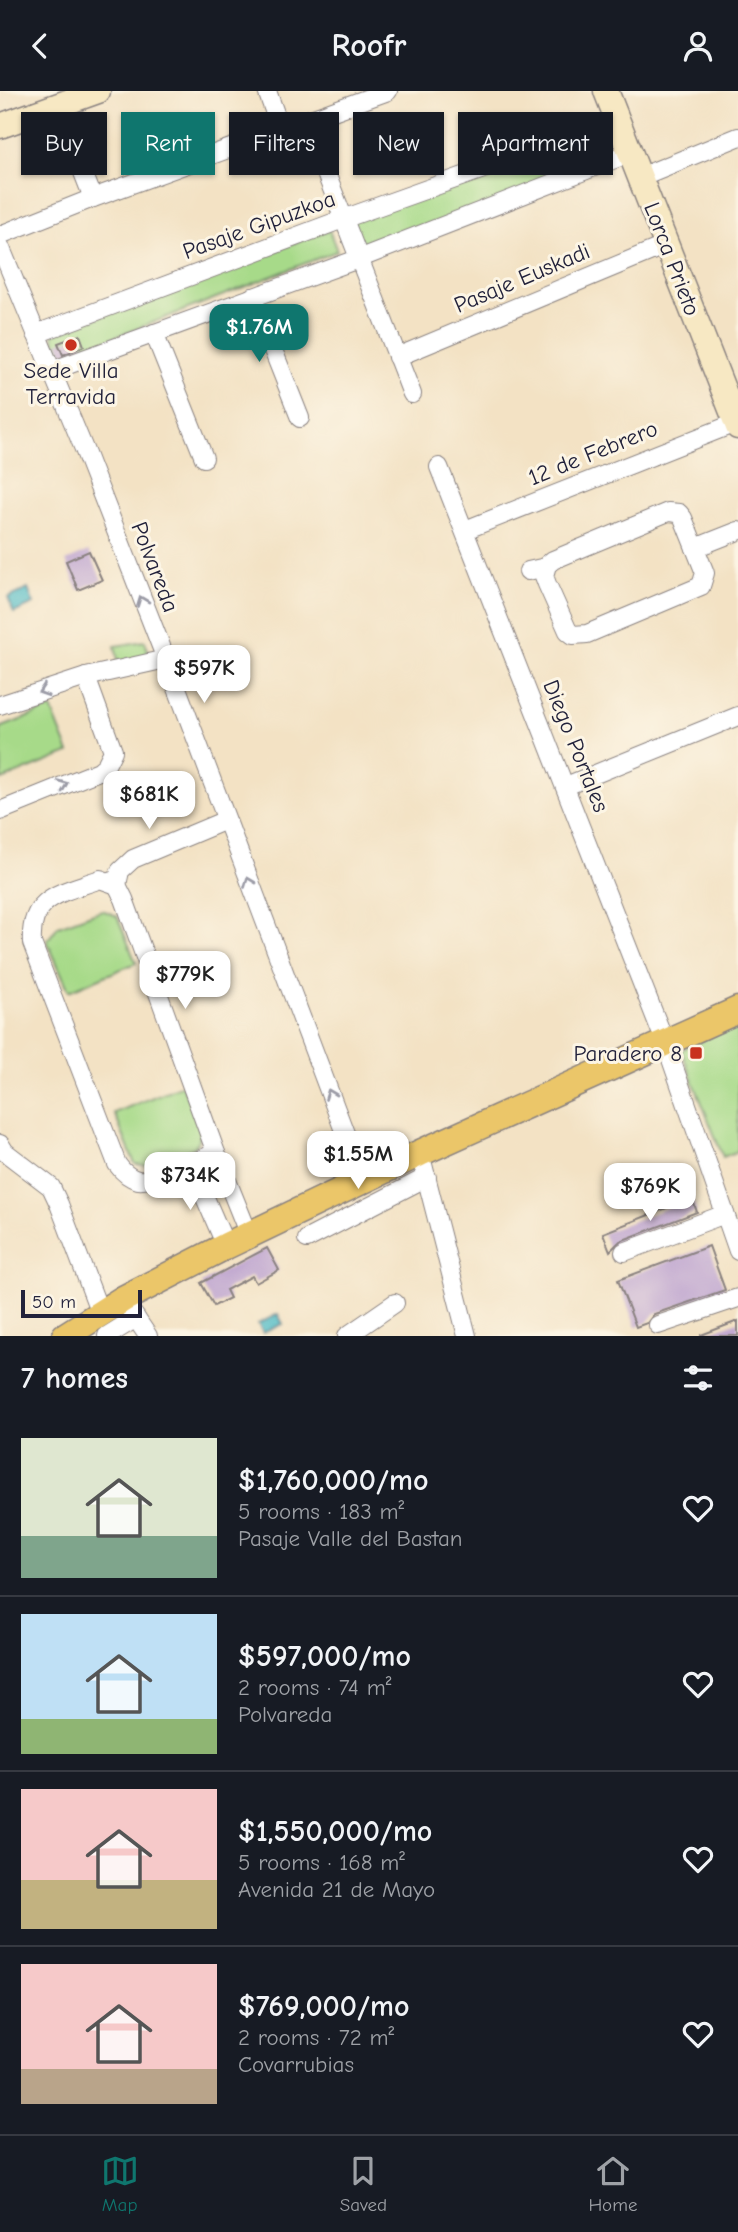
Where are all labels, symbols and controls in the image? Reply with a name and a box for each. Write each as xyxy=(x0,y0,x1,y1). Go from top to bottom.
icon: back xyxy=(21,27,59,65)
text: Roofr xyxy=(332,27,406,64)
icon: person xyxy=(679,27,717,65)
chip: Buy xyxy=(21,112,107,175)
chip: Rent xyxy=(121,112,215,175)
chip: Filters xyxy=(229,112,339,175)
chip: New xyxy=(353,112,444,175)
chip: Apartment xyxy=(458,112,613,175)
street label: Pasaje Gipuzkoa xyxy=(179,185,339,265)
street label: Lorca Prieto xyxy=(638,199,706,319)
street label: Pasaje Euskadi xyxy=(450,237,594,319)
pin: $1.76M xyxy=(202,305,316,364)
text: $1.76M xyxy=(226,313,293,340)
marker: Sede Villa Terravida xyxy=(63,337,79,353)
place label: Sede Villa Terravida xyxy=(23,357,119,410)
street label: 12 de Febrero xyxy=(524,415,662,491)
street label: Polvareda xyxy=(125,518,185,616)
one-way arrow xyxy=(136,595,150,607)
pin: $597K xyxy=(155,645,253,705)
text: $597K xyxy=(173,654,235,681)
street label: Diego Portales xyxy=(537,676,615,816)
one-way arrow xyxy=(37,682,49,697)
pin: $681K xyxy=(100,771,198,831)
one-way arrow xyxy=(57,780,69,794)
text: $681K xyxy=(119,780,179,807)
one-way arrow xyxy=(244,876,258,888)
pin: $779K xyxy=(136,951,234,1011)
text: $779K xyxy=(155,960,215,987)
place label: Paradero 8 xyxy=(574,1040,682,1067)
marker: Paradero 8 xyxy=(688,1045,704,1061)
one-way arrow xyxy=(325,1089,339,1101)
pin: $1.55M xyxy=(301,1131,415,1191)
text: $1.55M xyxy=(323,1140,393,1167)
pin: $734K xyxy=(141,1153,239,1212)
text: $734K xyxy=(160,1161,220,1188)
pin: $769K xyxy=(601,1163,699,1223)
text: $769K xyxy=(620,1172,680,1199)
scale bar xyxy=(21,1287,142,1319)
text: 50 m xyxy=(32,1291,76,1313)
icon: filters xyxy=(679,1359,717,1397)
text: 7 homes xyxy=(21,1361,128,1396)
text: $1,760,000/mo xyxy=(238,1463,428,1498)
icon: home xyxy=(77,1466,161,1550)
icon: heart xyxy=(679,1489,717,1527)
text: 5 rooms · 183 m² xyxy=(238,1498,404,1525)
text: Pasaje Valle del Bastan xyxy=(238,1525,463,1552)
text: $597,000/mo xyxy=(238,1639,411,1674)
icon: home xyxy=(77,1642,161,1726)
icon: heart xyxy=(679,1665,717,1703)
text: 2 rooms · 74 m² xyxy=(238,1674,391,1701)
text: Polvareda xyxy=(238,1701,332,1728)
text: $1,550,000/mo xyxy=(238,1814,432,1849)
icon: home xyxy=(77,1817,161,1901)
icon: heart xyxy=(679,1840,717,1878)
text: 5 rooms · 168 m² xyxy=(238,1849,405,1876)
text: Avenida 21 de Mayo xyxy=(238,1876,435,1903)
text: $769,000/mo xyxy=(238,1989,409,2024)
icon: home xyxy=(77,1992,161,2076)
icon: heart xyxy=(679,2015,717,2053)
text: 2 rooms · 72 m² xyxy=(238,2024,394,2051)
text: Covarrubias xyxy=(238,2051,354,2078)
tab: Map xyxy=(101,2152,139,2216)
tab: Saved xyxy=(340,2152,387,2216)
tab: Home xyxy=(588,2152,637,2216)

